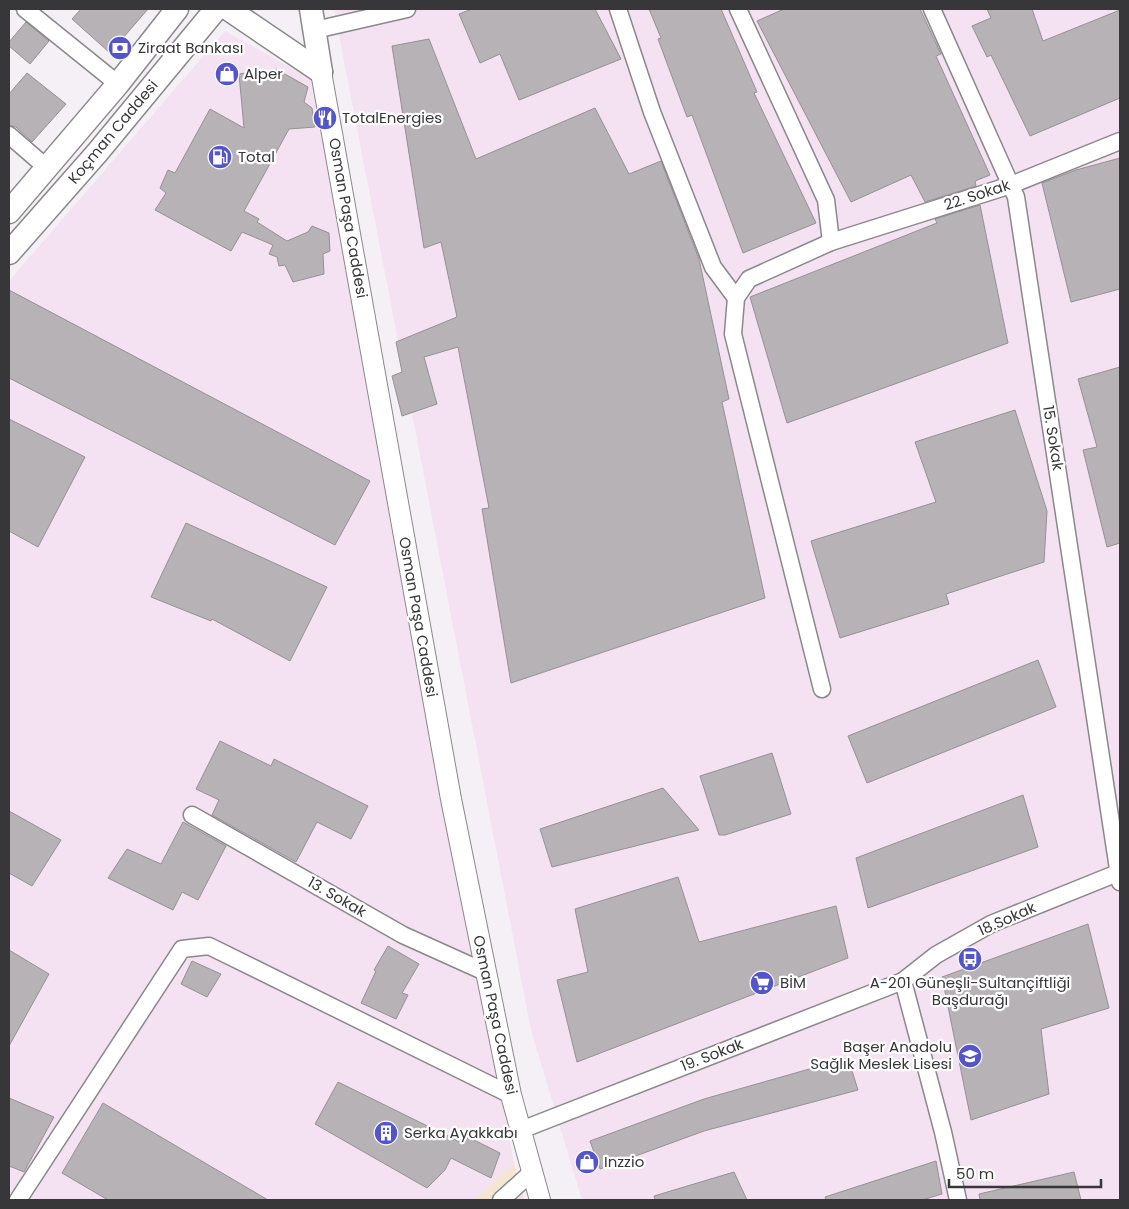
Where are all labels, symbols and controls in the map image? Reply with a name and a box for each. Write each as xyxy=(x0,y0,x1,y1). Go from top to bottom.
bank icon: Ziraat Bankası xyxy=(107,35,133,61)
place label: Ziraat Bankası xyxy=(138,37,243,58)
shop icon: Alper xyxy=(214,61,240,87)
place label: Alper xyxy=(244,63,283,84)
street label: Koçman Caddesi xyxy=(63,75,162,188)
restaurant icon: TotalEnergies xyxy=(312,105,338,131)
place label: TotalEnergies xyxy=(342,107,442,128)
street label: Osman Paşa Caddesi xyxy=(324,136,373,300)
fuel station icon: Total xyxy=(207,144,233,170)
place label: Total xyxy=(238,146,275,167)
street label: 22. Sokak xyxy=(941,174,1013,215)
street label: 15. Sokak xyxy=(1038,404,1069,472)
street label: Osman Paşa Caddesi xyxy=(394,535,443,699)
street label: 13. Sokak xyxy=(304,871,371,922)
street label: 18.Sokak xyxy=(974,896,1039,941)
street label: Osman Paşa Caddesi xyxy=(468,933,523,1097)
bus stop icon: A-201 Güneşli-Sultançiftliği Başdurağı xyxy=(957,946,983,972)
supermarket icon: BİM xyxy=(749,970,775,996)
place label: BİM xyxy=(780,972,806,993)
place label: A-201 Güneşli-Sultançiftliği Başdurağı xyxy=(870,972,1070,1010)
street label: 19. Sokak xyxy=(678,1033,746,1076)
place label: Başer Anadolu Sağlık Meslek Lisesi xyxy=(810,1036,952,1074)
school or university icon: Başer Anadolu Sağlık Meslek Lisesi xyxy=(957,1043,983,1069)
building icon: Serka Ayakkabı xyxy=(373,1120,399,1146)
place label: Serka Ayakkabı xyxy=(404,1122,518,1143)
shop icon: Inzzio xyxy=(574,1149,600,1175)
place label: Inzzio xyxy=(604,1151,644,1172)
scale bar xyxy=(949,1156,1102,1188)
text: 50 m xyxy=(956,1163,994,1184)

